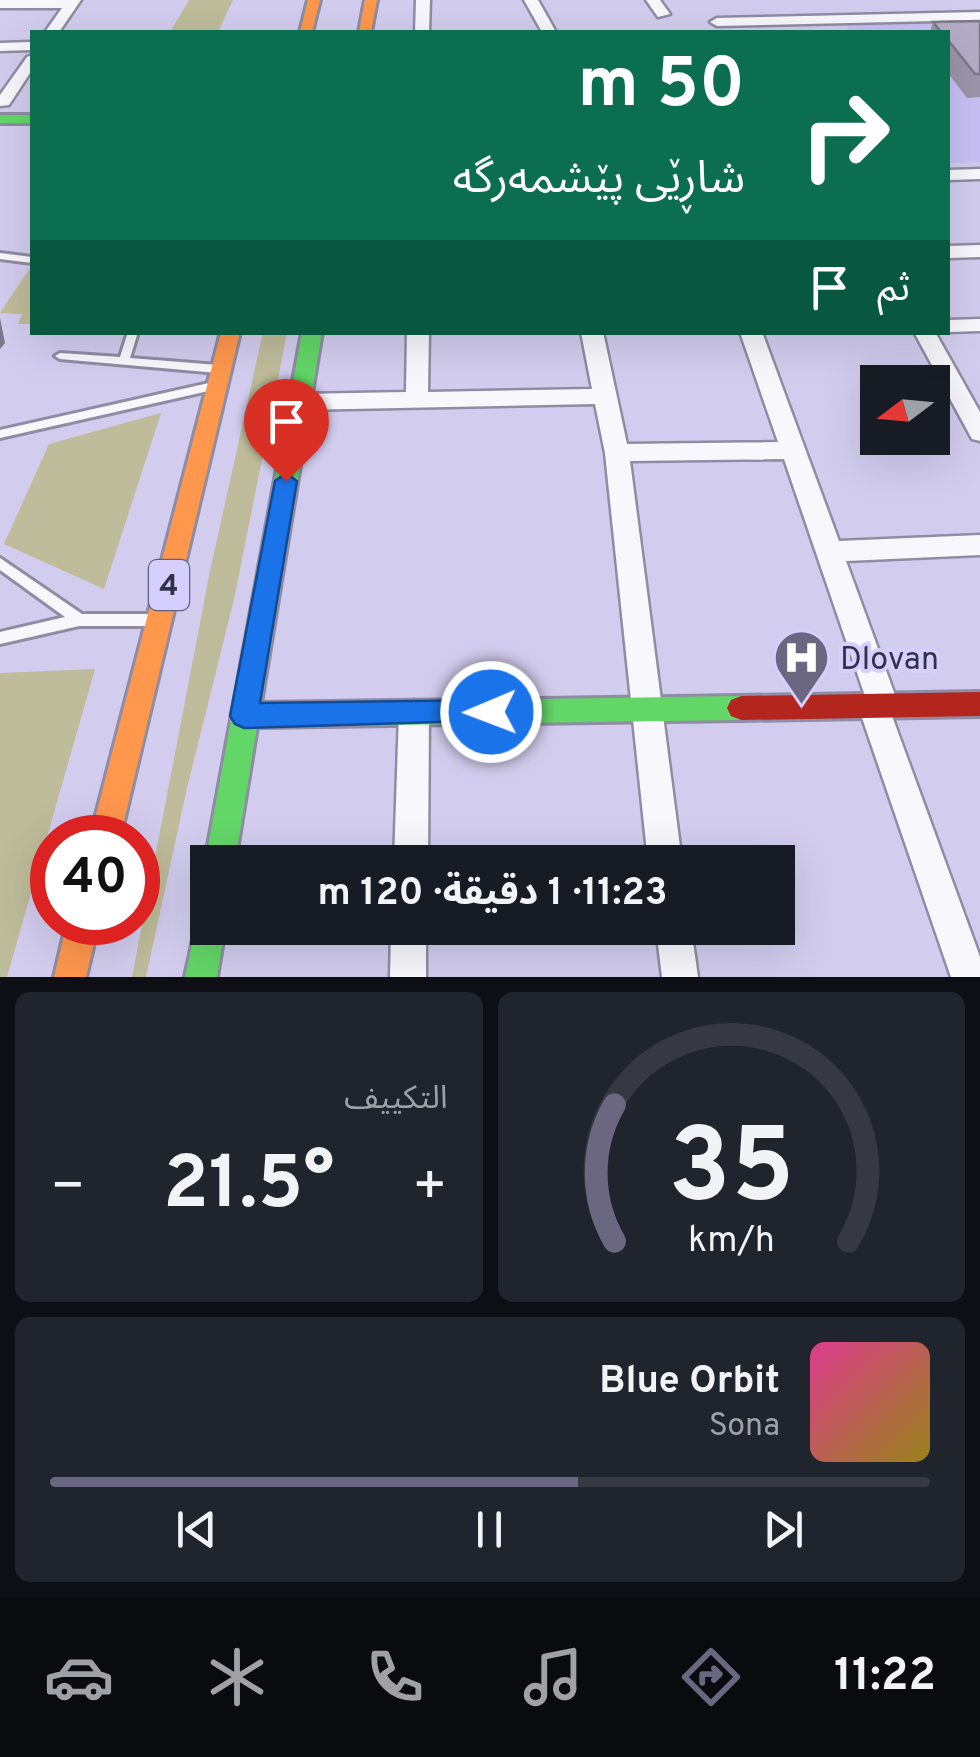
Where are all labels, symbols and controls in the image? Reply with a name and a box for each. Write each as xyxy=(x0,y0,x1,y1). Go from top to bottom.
text: 50 m xyxy=(578,43,745,132)
icon: right xyxy=(780,70,910,200)
text: شاڕێی پێشمەرگە xyxy=(453,152,745,209)
icon: arrive xyxy=(802,260,857,315)
text: ثم xyxy=(877,266,910,315)
north arrow xyxy=(860,365,950,455)
map controls xyxy=(860,365,950,455)
pin xyxy=(244,379,329,482)
icon: arrive xyxy=(259,394,314,449)
road number: 4 xyxy=(149,560,189,610)
hospital icon: Dlovan xyxy=(771,628,831,707)
place label: Dlovan xyxy=(840,641,939,681)
position arrow xyxy=(439,660,543,764)
speed limit sign: 40 xyxy=(30,815,160,945)
text: 11:23 · 1 دقيقة · 120 m xyxy=(317,870,668,919)
text: التكييف xyxy=(344,1080,448,1120)
text: 35 xyxy=(668,1107,794,1239)
text: 21.5° xyxy=(163,1140,334,1235)
text: − xyxy=(50,1154,85,1224)
text: + xyxy=(412,1154,447,1224)
text: km/h xyxy=(688,1219,775,1265)
text: Blue Orbit xyxy=(599,1358,780,1407)
text: Sona xyxy=(709,1407,780,1447)
icon: previous xyxy=(169,1502,224,1557)
icon: pause xyxy=(462,1502,517,1557)
icon: next xyxy=(756,1502,811,1557)
icon: car xyxy=(44,1642,114,1712)
icon: climate xyxy=(202,1642,272,1712)
icon: phone xyxy=(360,1642,430,1712)
icon: music xyxy=(518,1642,588,1712)
icon: directions xyxy=(676,1642,746,1712)
text: 11:22 xyxy=(834,1649,936,1706)

